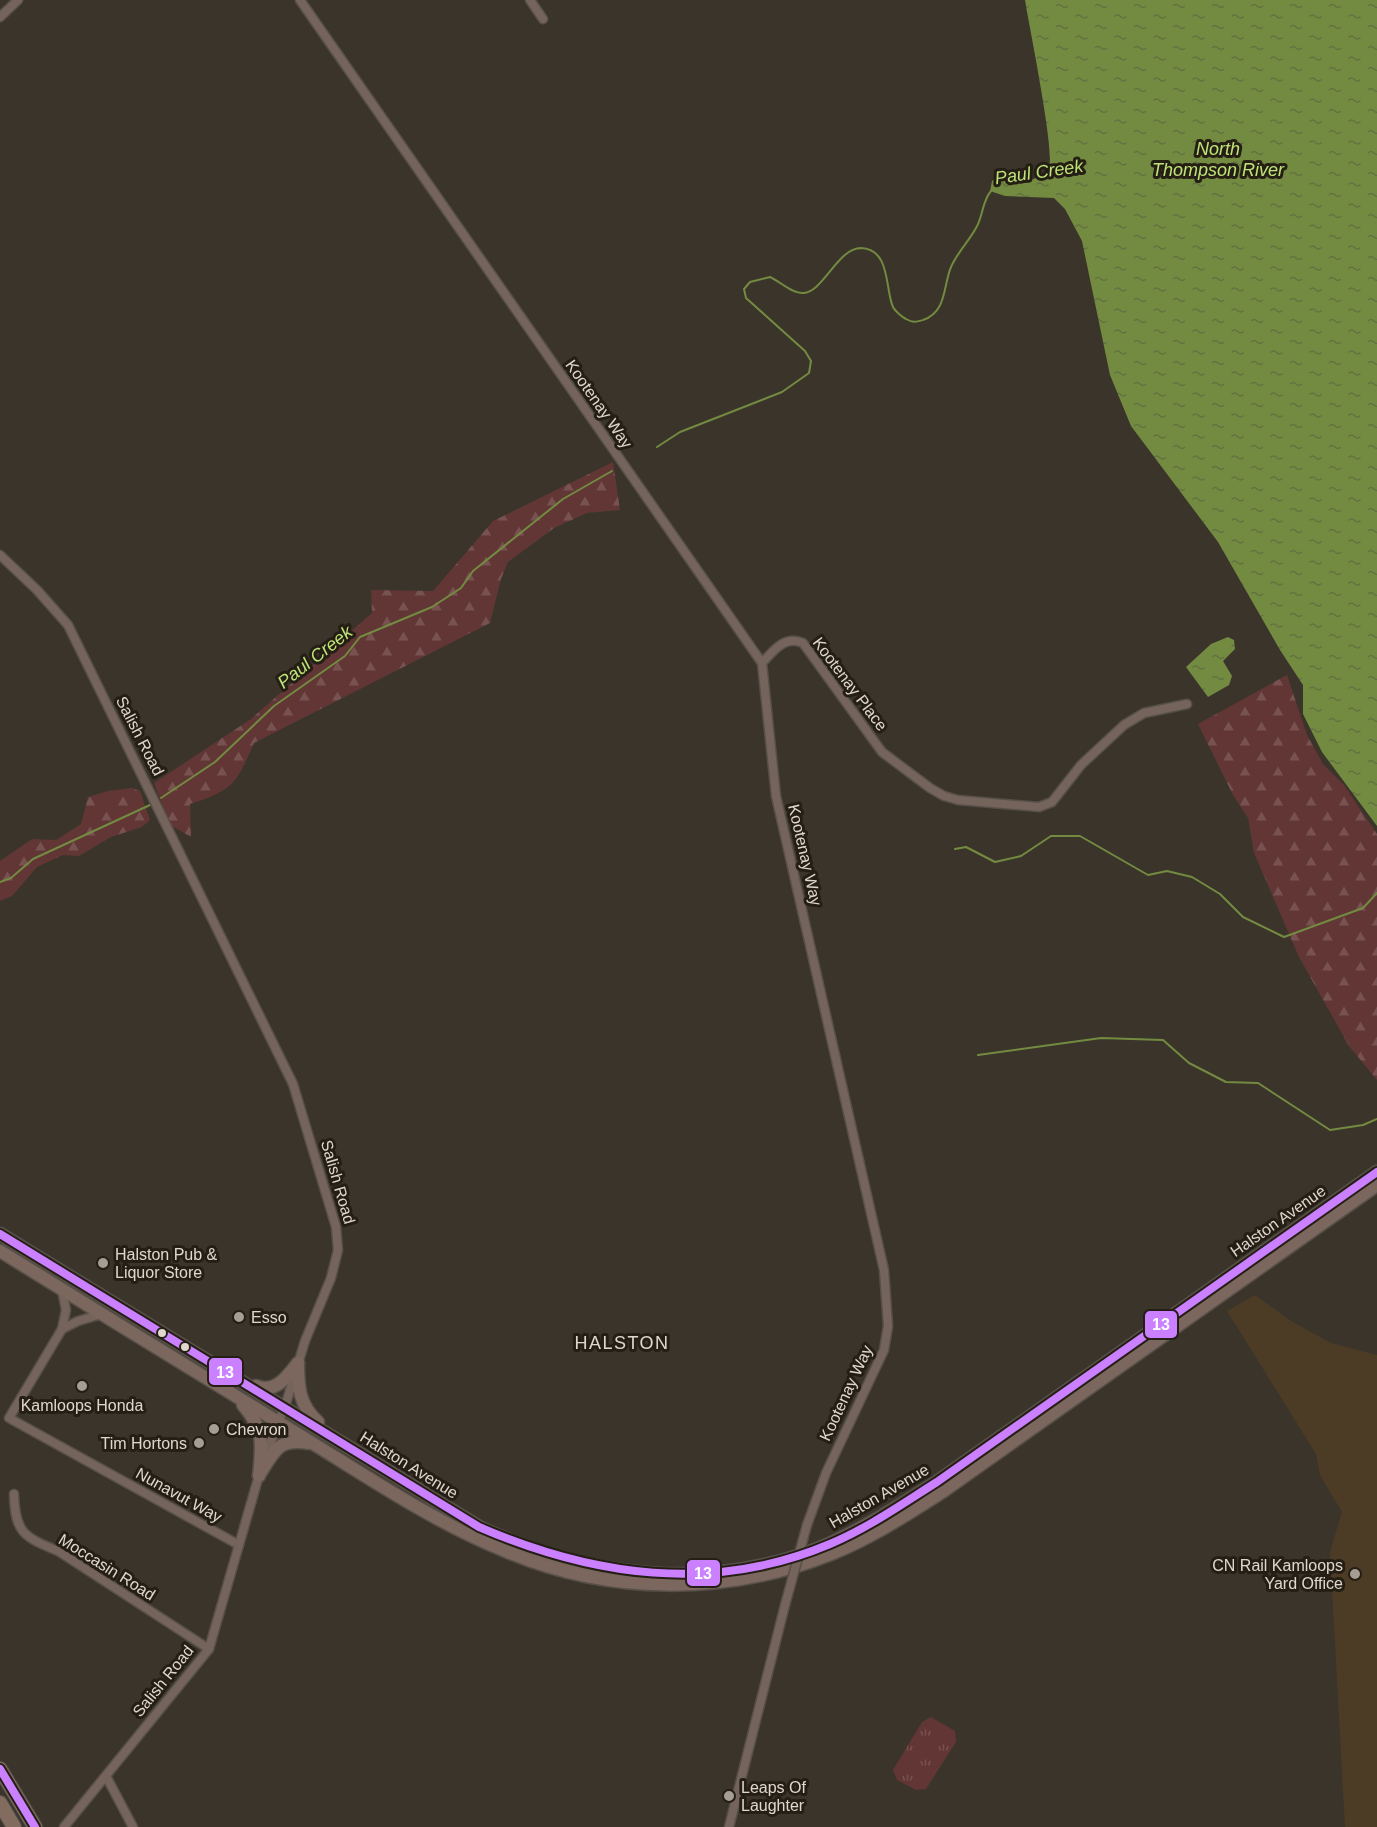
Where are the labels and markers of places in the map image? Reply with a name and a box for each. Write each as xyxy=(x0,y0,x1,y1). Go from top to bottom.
place label: Halston Pub & Liquor Store xyxy=(115,1246,218,1281)
marker: Halston Pub & Liquor Store xyxy=(96,1256,110,1270)
place label: Esso xyxy=(251,1309,287,1326)
marker: Esso xyxy=(232,1310,246,1324)
unlabelled marker xyxy=(156,1327,168,1339)
unlabelled marker xyxy=(179,1341,191,1353)
marker: Kamloops Honda xyxy=(75,1379,89,1393)
place label: Kamloops Honda xyxy=(21,1397,143,1414)
place label: Chevron xyxy=(226,1421,286,1438)
marker: Chevron xyxy=(207,1422,221,1436)
place label: Tim Hortons xyxy=(100,1435,187,1452)
marker: Tim Hortons xyxy=(192,1436,206,1450)
place label: CN Rail Kamloops Yard Office xyxy=(1212,1557,1343,1592)
marker: CN Rail Kamloops Yard Office xyxy=(1348,1567,1362,1581)
place label: Leaps Of Laughter xyxy=(741,1779,806,1814)
marker: Leaps Of Laughter xyxy=(722,1789,736,1803)

